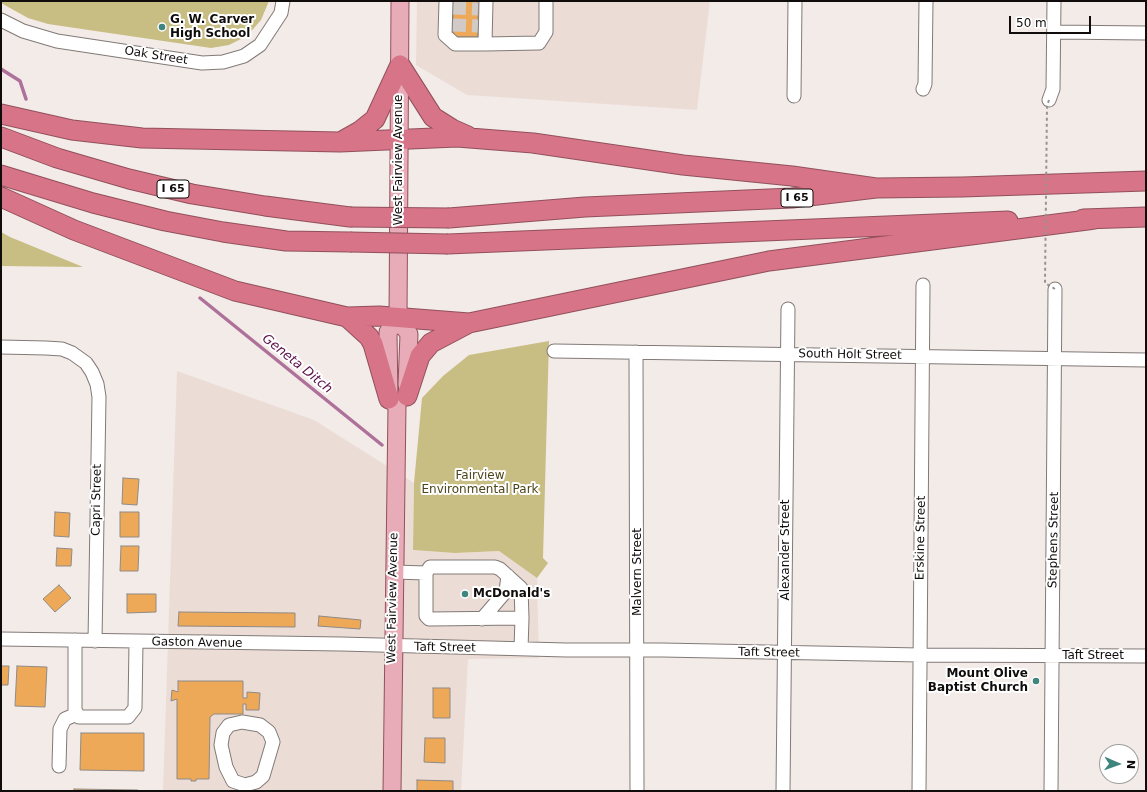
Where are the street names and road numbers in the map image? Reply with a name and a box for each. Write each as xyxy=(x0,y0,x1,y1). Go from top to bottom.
street label: Oak Street xyxy=(123,44,189,68)
street label: West Fairview Avenue xyxy=(392,95,406,225)
road number: I 65 xyxy=(157,180,189,198)
road number: I 65 xyxy=(781,189,813,207)
street label: South Holt Street xyxy=(798,347,902,363)
street label: Capri Street xyxy=(89,464,105,536)
street label: Stephens Street xyxy=(1046,492,1062,588)
street label: Erskine Street xyxy=(913,496,929,580)
street label: Alexander Street xyxy=(779,500,793,600)
street label: Malvern Street xyxy=(631,528,645,616)
street label: West Fairview Avenue xyxy=(385,532,401,664)
street label: Gaston Avenue xyxy=(151,635,243,651)
street label: Taft Street xyxy=(414,640,476,656)
street label: Taft Street xyxy=(738,645,800,661)
street label: Taft Street xyxy=(1062,649,1124,663)

